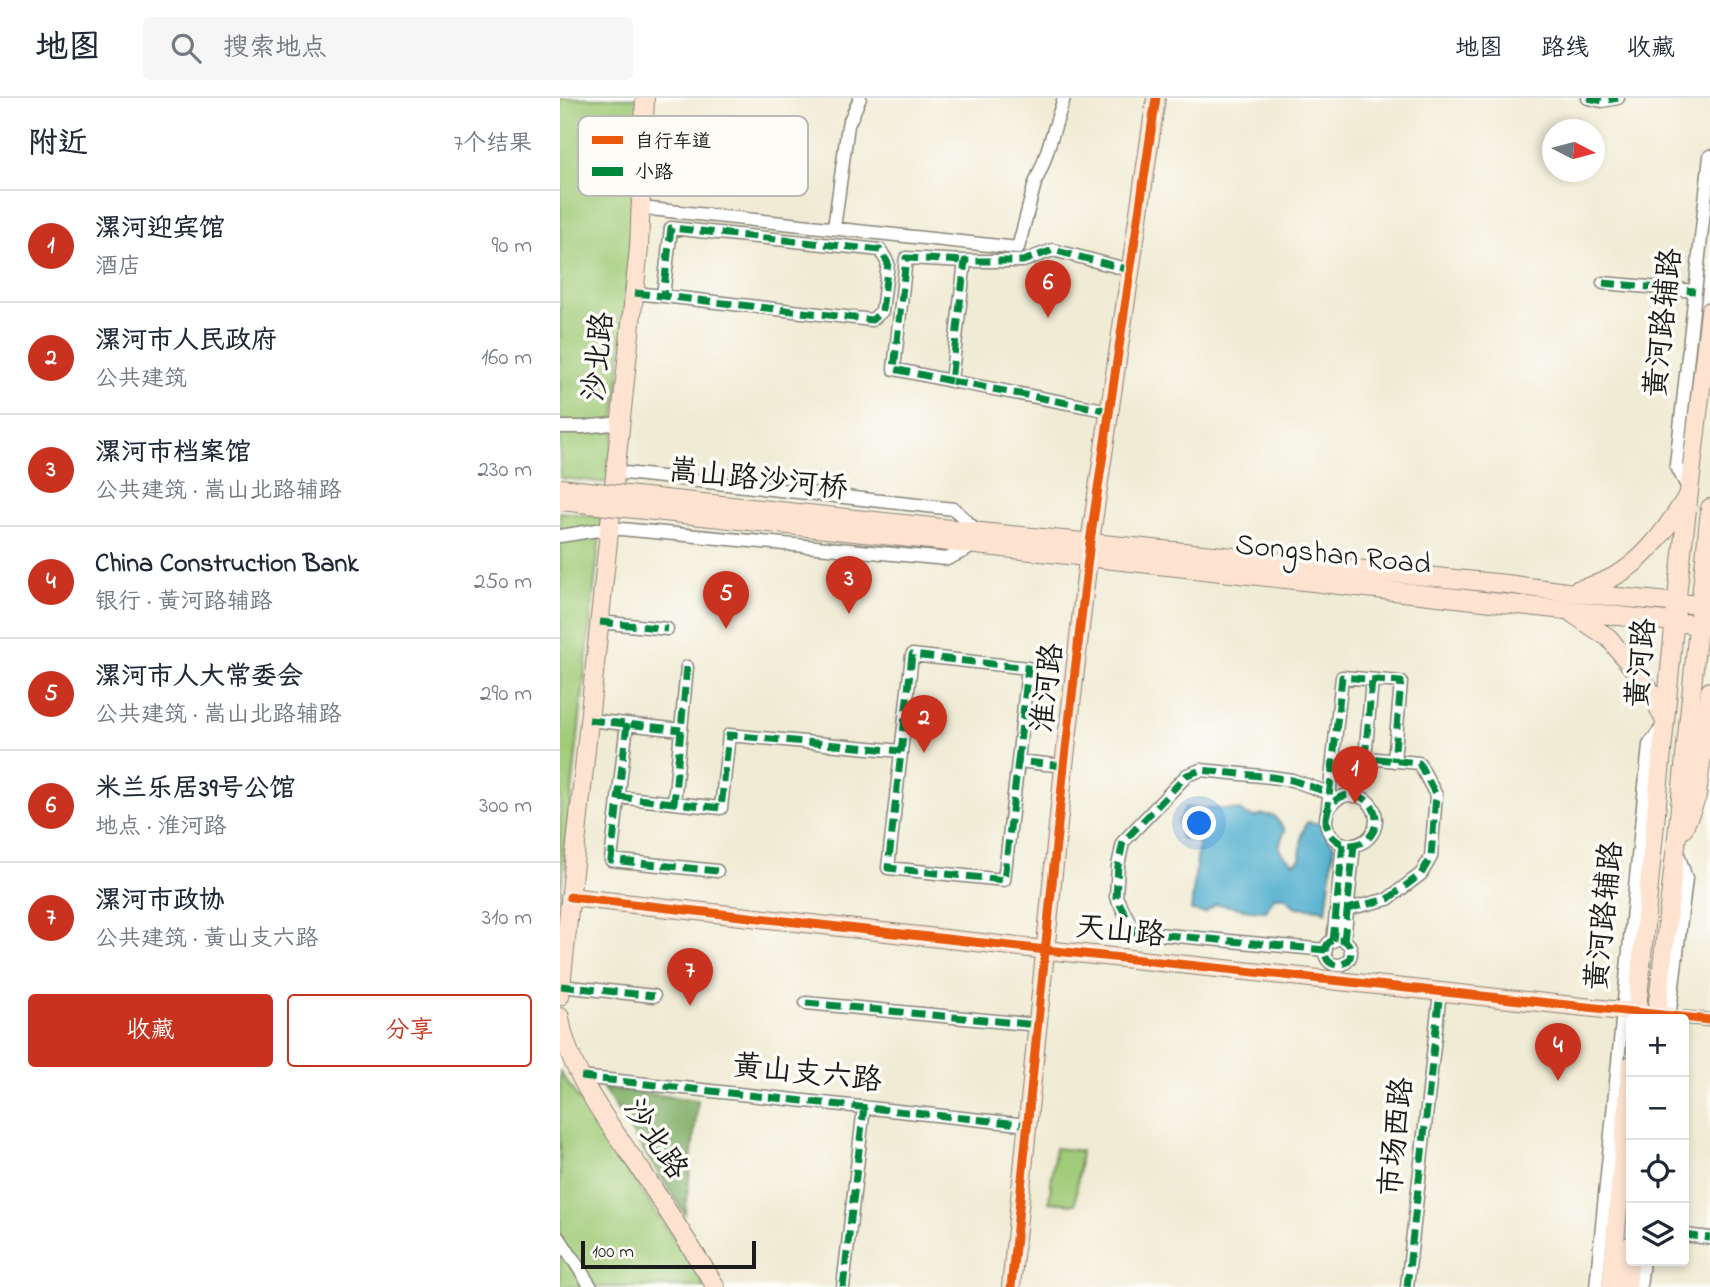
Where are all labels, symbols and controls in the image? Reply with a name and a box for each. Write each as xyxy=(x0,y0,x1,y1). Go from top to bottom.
search box xyxy=(143,17,633,80)
text: 地图 xyxy=(35,25,101,73)
icon: search xyxy=(167,29,205,67)
text: 搜索地点 xyxy=(223,30,327,68)
text: 地图 xyxy=(1455,32,1503,67)
text: 路线 xyxy=(1541,32,1589,67)
text: 收藏 xyxy=(1627,32,1675,67)
legend xyxy=(578,116,808,196)
north arrow xyxy=(1542,119,1605,182)
text: 附近 xyxy=(28,123,88,167)
text: 7个结果 xyxy=(454,128,532,161)
text: 自行车道 xyxy=(635,129,711,156)
text: 小路 xyxy=(635,160,673,187)
text: 漯河迎宾馆 xyxy=(95,211,225,249)
text: 1 xyxy=(47,230,55,263)
text: 90 m xyxy=(492,230,532,263)
street label: 黄河路辅路 xyxy=(1635,246,1695,400)
text: 酒店 xyxy=(95,251,141,284)
pin: 6 xyxy=(1025,260,1071,318)
street label: 沙北路 xyxy=(573,310,627,404)
text: 漯河市人民政府 xyxy=(95,323,277,361)
text: 2 xyxy=(45,342,57,375)
text: 160 m xyxy=(481,342,532,375)
text: 公共建筑 xyxy=(95,363,187,396)
text: 漯河市档案馆 xyxy=(95,435,251,473)
street label: 嵩山路沙河桥 xyxy=(666,450,850,512)
text: 3 xyxy=(46,454,56,487)
text: 230 m xyxy=(478,454,532,487)
text: 公共建筑 · 嵩山北路辅路 xyxy=(95,475,341,508)
street label: Songshan Road xyxy=(1233,524,1433,588)
text: China Construction Bank xyxy=(95,546,359,584)
pin: 3 xyxy=(826,556,872,614)
text: 4 xyxy=(46,566,56,599)
text: 250 m xyxy=(474,566,532,599)
pin: 5 xyxy=(703,571,749,629)
text: 银行 · 黄河路辅路 xyxy=(95,586,272,619)
street label: 黄河路 xyxy=(1617,616,1669,710)
street label: 淮河路 xyxy=(1022,641,1076,735)
text: 漯河市人大常委会 xyxy=(95,659,303,697)
text: 5 xyxy=(44,678,58,711)
text: 290 m xyxy=(480,678,532,711)
pin: 2 xyxy=(901,695,947,753)
text: 公共建筑 · 嵩山北路辅路 xyxy=(95,699,341,732)
pin: 1 xyxy=(1332,746,1378,804)
text: 米兰乐居39号公馆 xyxy=(95,771,296,809)
text: 6 xyxy=(46,790,56,823)
text: 300 m xyxy=(479,790,532,823)
your location xyxy=(1182,806,1216,840)
text: 地点 · 淮河路 xyxy=(95,811,226,844)
street label: 黄河路辅路 xyxy=(1576,839,1636,993)
text: 漯河市政协 xyxy=(95,883,225,921)
text: 7 xyxy=(46,902,56,935)
text: 310 m xyxy=(482,902,532,935)
street label: 天山路 xyxy=(1073,906,1167,960)
text: 公共建筑 · 黄山支六路 xyxy=(95,923,318,956)
pin: 7 xyxy=(667,948,713,1006)
button: 收藏 xyxy=(28,994,273,1067)
button: 分享 xyxy=(287,994,532,1067)
map controls xyxy=(1626,1014,1689,1266)
button: + xyxy=(1626,1014,1689,1077)
pin: 4 xyxy=(1535,1023,1581,1081)
street label: 黄山支六路 xyxy=(730,1045,884,1105)
street label: 市场西路 xyxy=(1370,1075,1426,1199)
button: − xyxy=(1626,1077,1689,1140)
street label: 沙北路 xyxy=(611,1090,697,1190)
button: locate xyxy=(1626,1140,1689,1203)
button: layers xyxy=(1626,1203,1689,1266)
scale bar xyxy=(581,1238,756,1270)
text: 100 m xyxy=(592,1239,634,1266)

